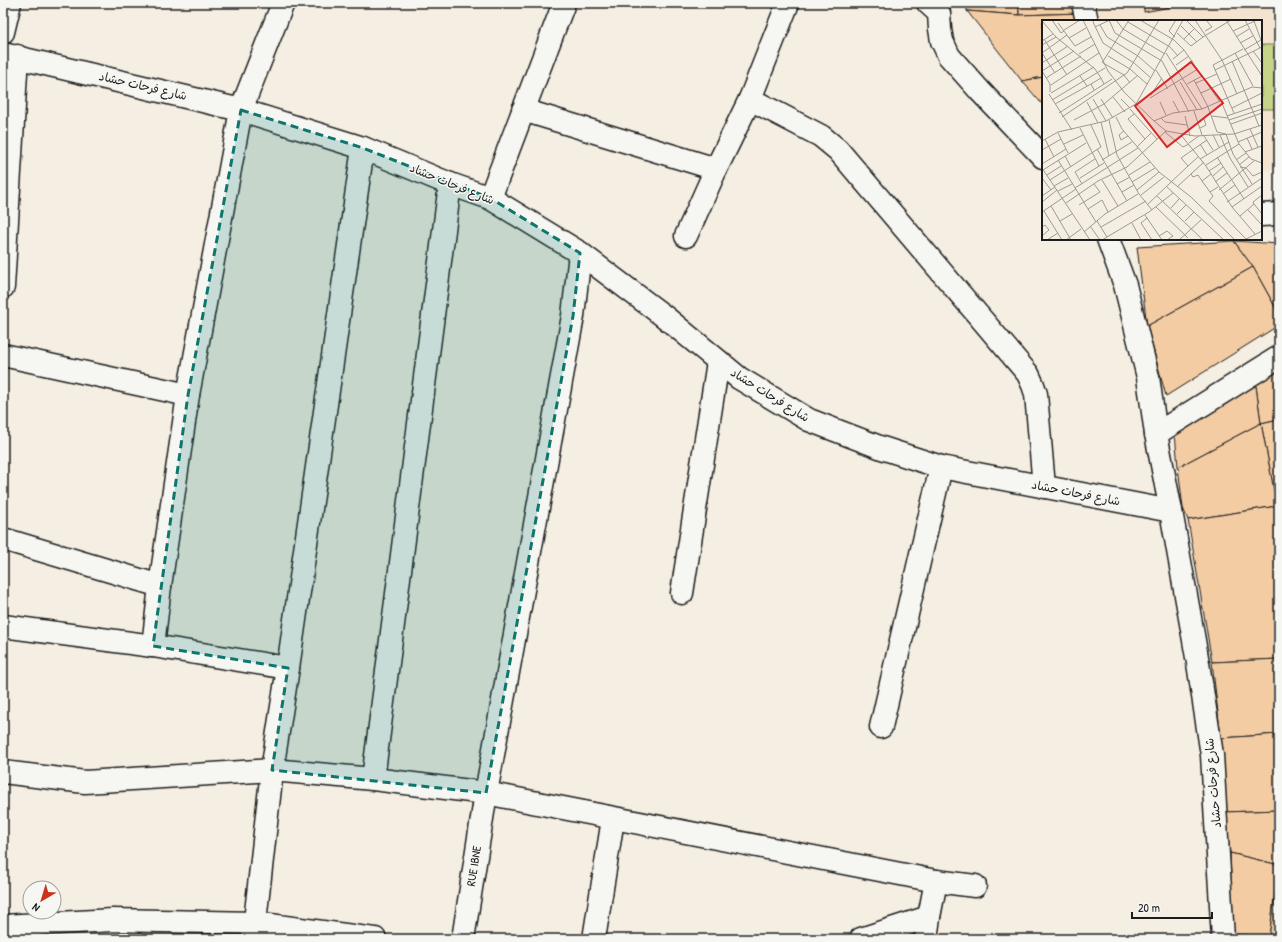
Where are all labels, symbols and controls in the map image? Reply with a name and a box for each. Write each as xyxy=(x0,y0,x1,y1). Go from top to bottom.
inset map xyxy=(1042,20,1262,240)
street label: شارع فرحات حشاد xyxy=(97,67,189,105)
street label: شارع فرحات حشاد xyxy=(407,159,497,209)
street label: شارع فرحات حشاد xyxy=(727,364,813,426)
street label: شارع فرحات حشاد xyxy=(1030,476,1122,510)
street label: شارع فرحات حشاد xyxy=(1200,737,1226,829)
street label: RUE IBNE xyxy=(462,844,485,887)
north arrow xyxy=(22,880,62,920)
scale bar xyxy=(1132,894,1212,920)
text: 20 m xyxy=(1138,899,1160,916)
text: N xyxy=(29,900,42,915)

